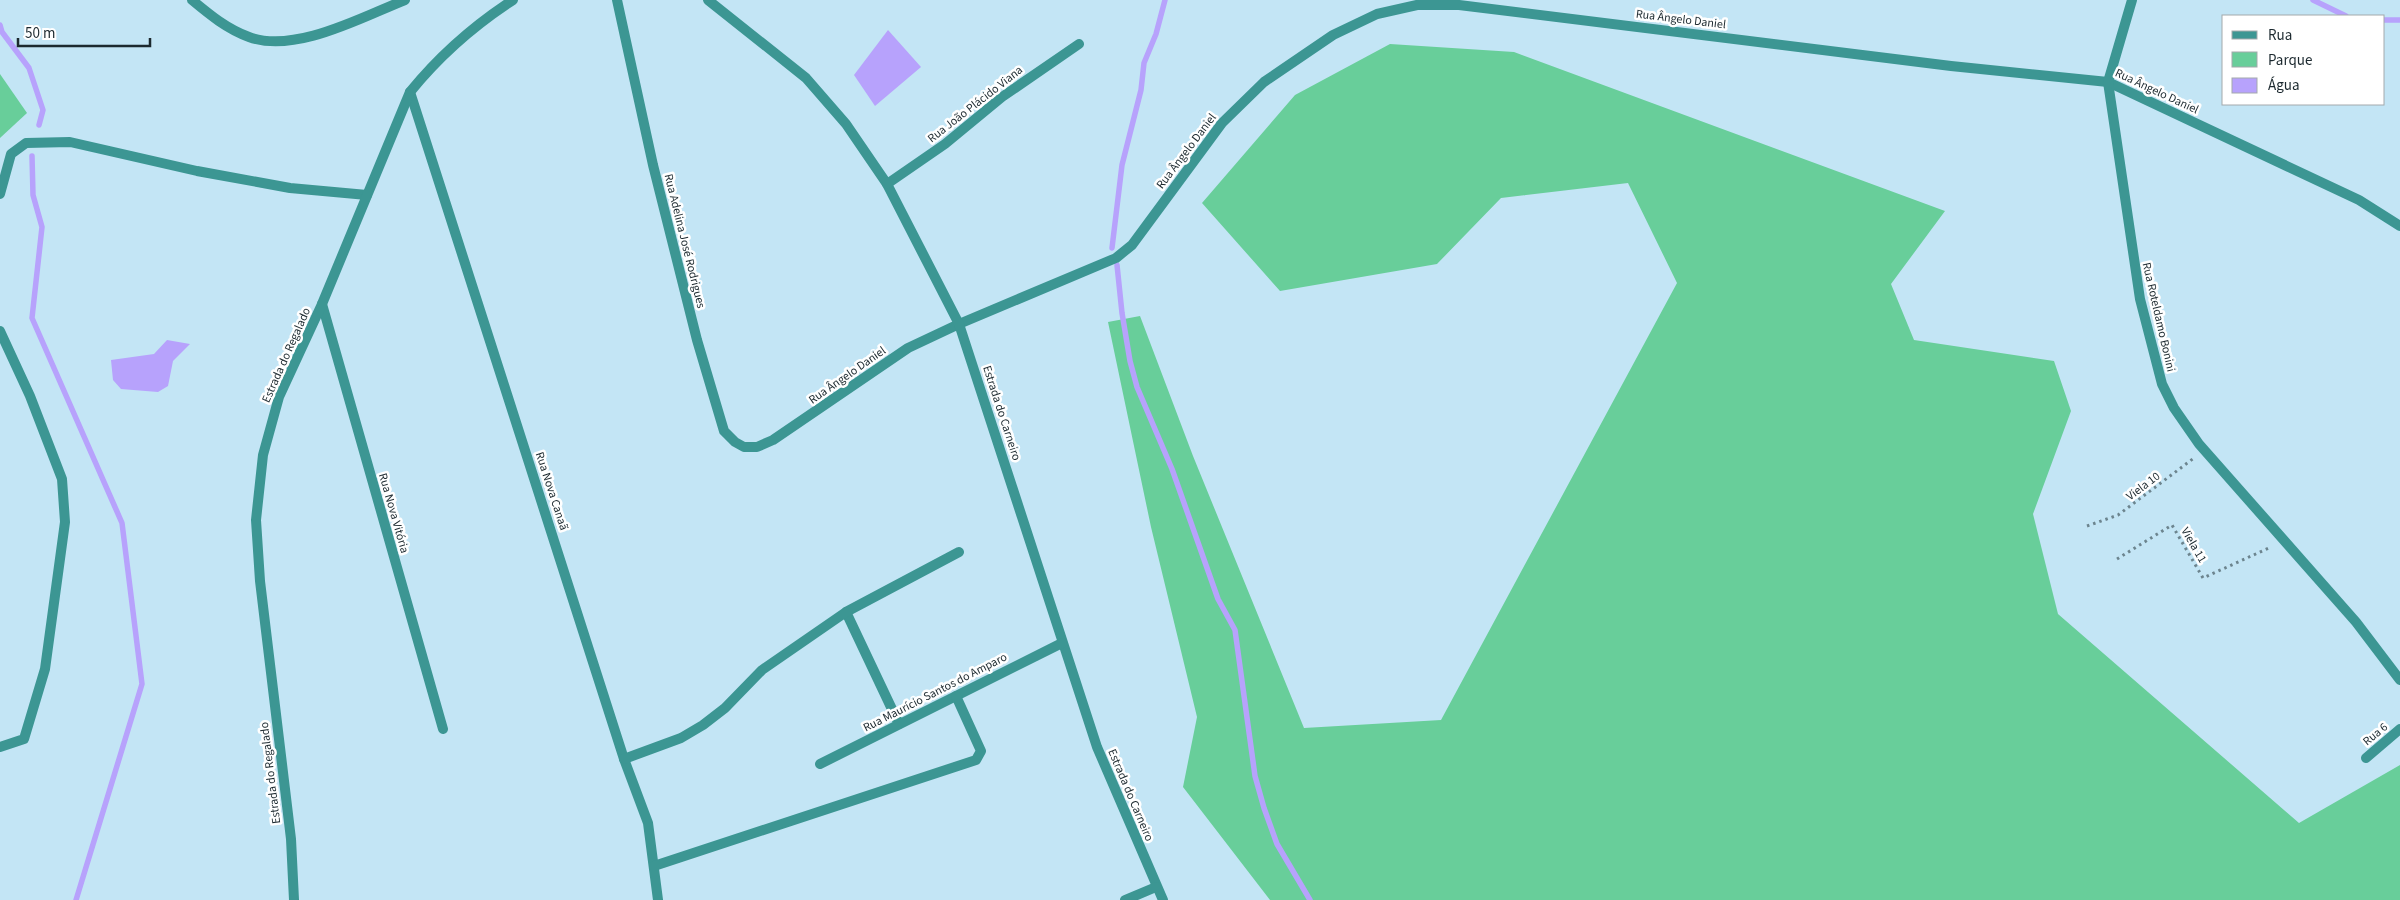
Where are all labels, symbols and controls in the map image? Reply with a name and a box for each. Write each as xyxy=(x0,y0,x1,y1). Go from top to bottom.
street label: Rua Ângelo Daniel xyxy=(1635,6,1727,33)
scale bar xyxy=(18,15,150,47)
legend xyxy=(2222,15,2385,105)
text: 50 m xyxy=(25,23,55,44)
text: Rua xyxy=(2268,25,2292,46)
text: Parque xyxy=(2268,50,2312,71)
street label: Rua João Plácido Viana xyxy=(924,62,1026,147)
street label: Rua Ângelo Daniel xyxy=(2112,65,2201,118)
text: Água xyxy=(2268,75,2299,96)
street label: Rua Ângelo Daniel xyxy=(1152,110,1220,193)
street label: Rua Adelina José Rodrigues xyxy=(660,172,709,310)
street label: Rua Roteldamo Bonini xyxy=(2138,261,2179,374)
street label: Estrada do Regalado xyxy=(258,305,315,405)
street label: Rua Ângelo Daniel xyxy=(805,342,889,408)
street label: Estrada do Carneiro xyxy=(978,364,1025,463)
street label: Rua Nova Canaã xyxy=(531,450,572,532)
street label: Viela 10 xyxy=(2123,468,2164,505)
street label: Rua Nova Vitória xyxy=(374,471,413,555)
street label: Viela 11 xyxy=(2177,524,2211,566)
street label: Rua Maurício Santos do Amparo xyxy=(860,649,1010,736)
street label: Rua 6 xyxy=(2359,719,2391,750)
street label: Estrada do Regalado xyxy=(256,721,285,825)
street label: Estrada do Carneiro xyxy=(1103,746,1158,844)

